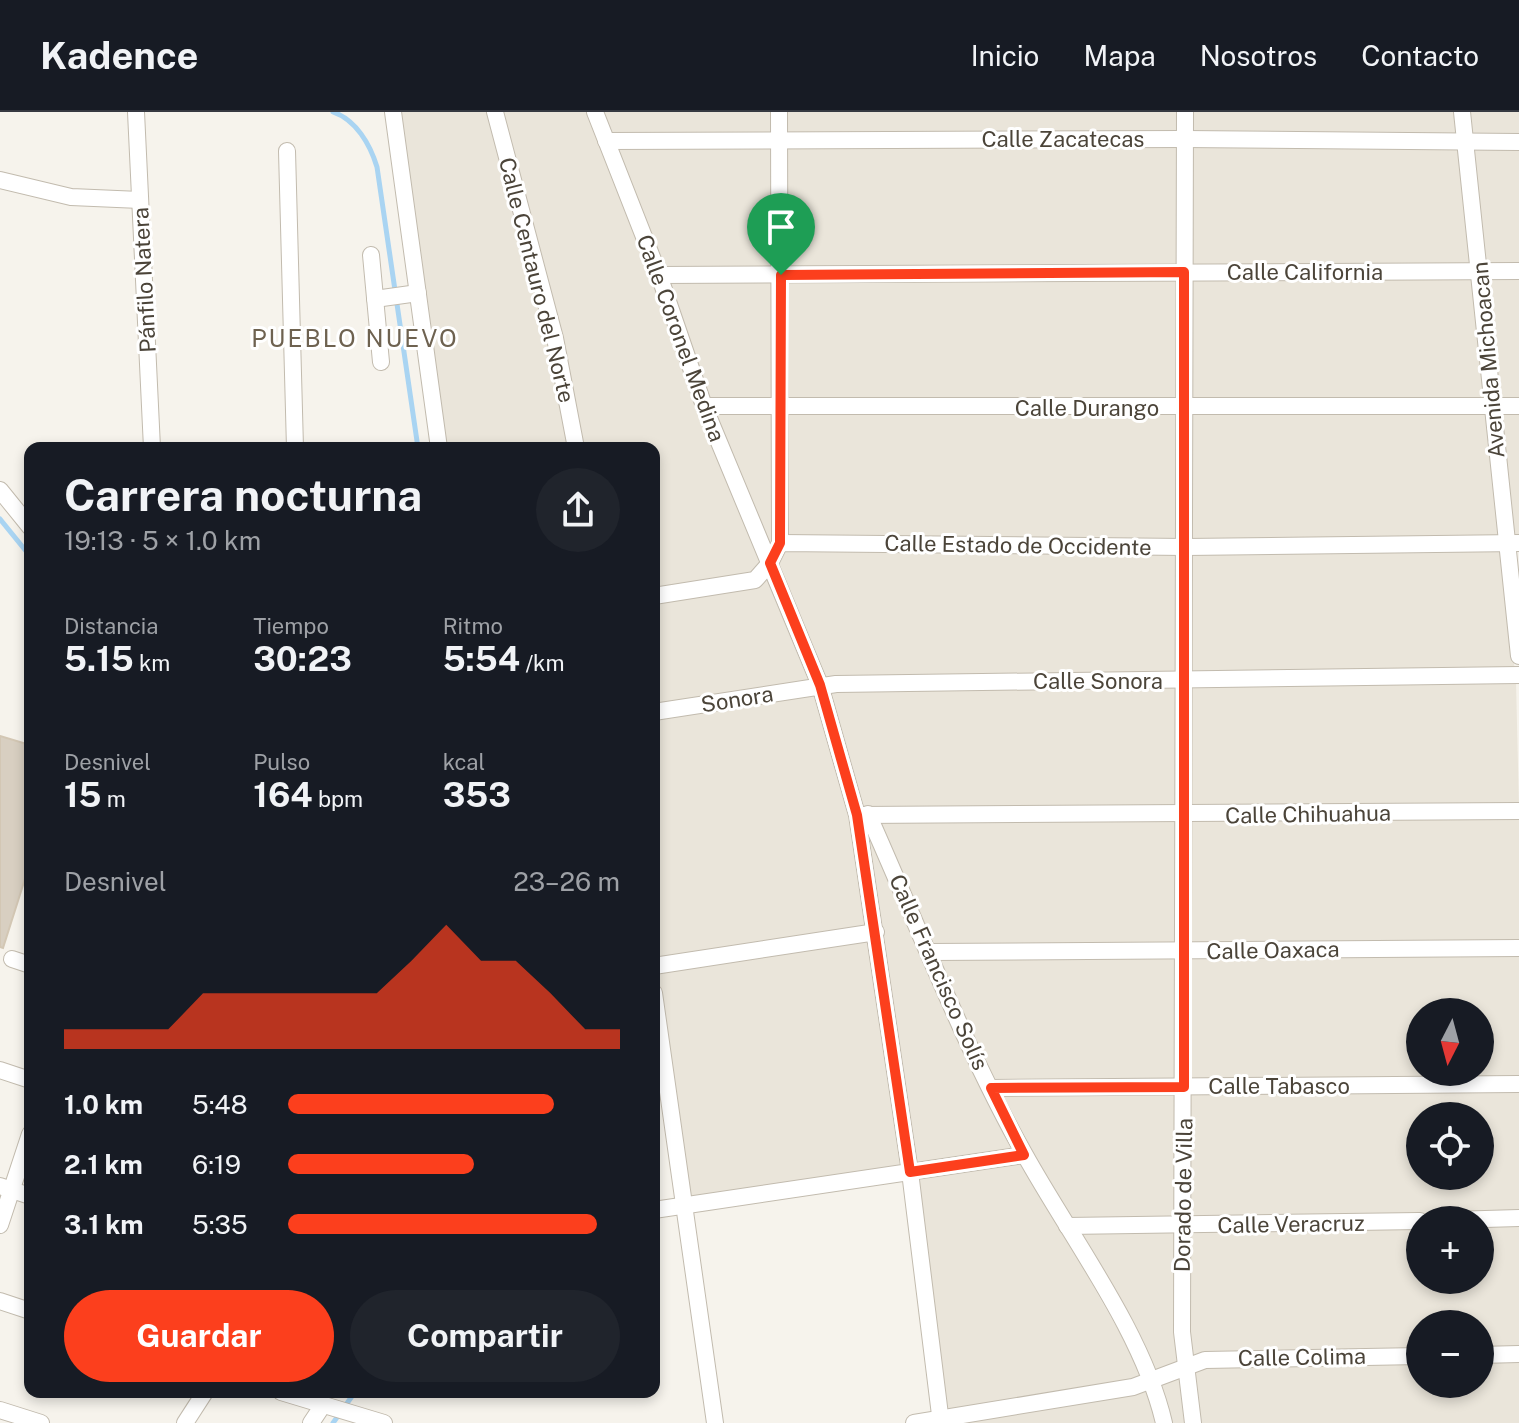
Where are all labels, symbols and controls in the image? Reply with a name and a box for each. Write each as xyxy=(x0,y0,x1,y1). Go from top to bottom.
text: Kadence xyxy=(40,33,199,78)
text: Inicio xyxy=(971,39,1039,72)
text: Mapa xyxy=(1083,39,1156,72)
text: Nosotros xyxy=(1200,39,1317,72)
text: Contacto xyxy=(1361,39,1479,72)
street label: Calle Zacatecas xyxy=(982,126,1144,152)
street label: Calle Centauro del Norte xyxy=(494,155,580,405)
pin xyxy=(747,193,815,275)
icon: arrive xyxy=(759,205,803,249)
street label: Pánfilo Natera xyxy=(127,207,161,353)
street label: Calle Coronel Medina xyxy=(631,231,731,445)
street label: Calle California xyxy=(1227,259,1383,285)
street label: Avenida Michoacan xyxy=(1466,261,1510,459)
district label: PUEBLO NUEVO xyxy=(251,324,459,352)
street label: Calle Durango xyxy=(1015,395,1159,421)
button: share xyxy=(536,468,620,552)
text: Carrera nocturna xyxy=(64,469,422,521)
text: 19:13 · 5 × 1.0 km xyxy=(64,525,261,556)
street label: Calle Estado de Occidente xyxy=(884,530,1152,560)
text: Distancia xyxy=(64,613,158,639)
text: Tiempo xyxy=(253,613,329,639)
text: Ritmo xyxy=(443,613,503,639)
text: 5.15 xyxy=(64,639,134,679)
text: 30:23 xyxy=(253,639,352,679)
text: 5:54 xyxy=(443,639,520,679)
text: km xyxy=(134,650,170,676)
text: /km xyxy=(520,650,564,676)
street label: Calle Sonora xyxy=(1033,668,1163,694)
street label: Sonora xyxy=(699,680,775,718)
text: Desnivel xyxy=(64,749,151,775)
text: Pulso xyxy=(253,749,310,775)
text: kcal xyxy=(443,749,485,775)
text: 15 xyxy=(64,775,102,815)
text: 164 xyxy=(253,775,313,815)
text: 353 xyxy=(443,775,511,815)
text: m xyxy=(102,786,126,812)
text: bpm xyxy=(313,786,363,812)
street label: Calle Chihuahua xyxy=(1225,800,1391,828)
text: Desnivel xyxy=(64,866,167,897)
text: 23–26 m xyxy=(513,866,620,897)
street label: Calle Francisco Solís xyxy=(884,870,994,1074)
street label: Calle Oaxaca xyxy=(1206,936,1340,964)
north arrow xyxy=(1406,998,1494,1086)
map controls xyxy=(1406,998,1494,1398)
street label: Calle Tabasco xyxy=(1208,1073,1350,1099)
text: 1.0 km xyxy=(64,1089,143,1120)
text: 5:48 xyxy=(192,1089,248,1120)
button: locate xyxy=(1406,1102,1494,1190)
street label: Dorado de Villa xyxy=(1169,1118,1197,1272)
text: 2.1 km xyxy=(64,1149,143,1180)
text: 6:19 xyxy=(192,1149,241,1180)
button: + xyxy=(1406,1206,1494,1294)
text: 3.1 km xyxy=(64,1209,144,1240)
text: 5:35 xyxy=(192,1209,248,1240)
street label: Calle Veracruz xyxy=(1217,1210,1365,1238)
button: Guardar xyxy=(64,1290,334,1382)
button: Compartir xyxy=(350,1290,620,1382)
button: − xyxy=(1406,1310,1494,1398)
street label: Calle Colima xyxy=(1238,1343,1366,1371)

